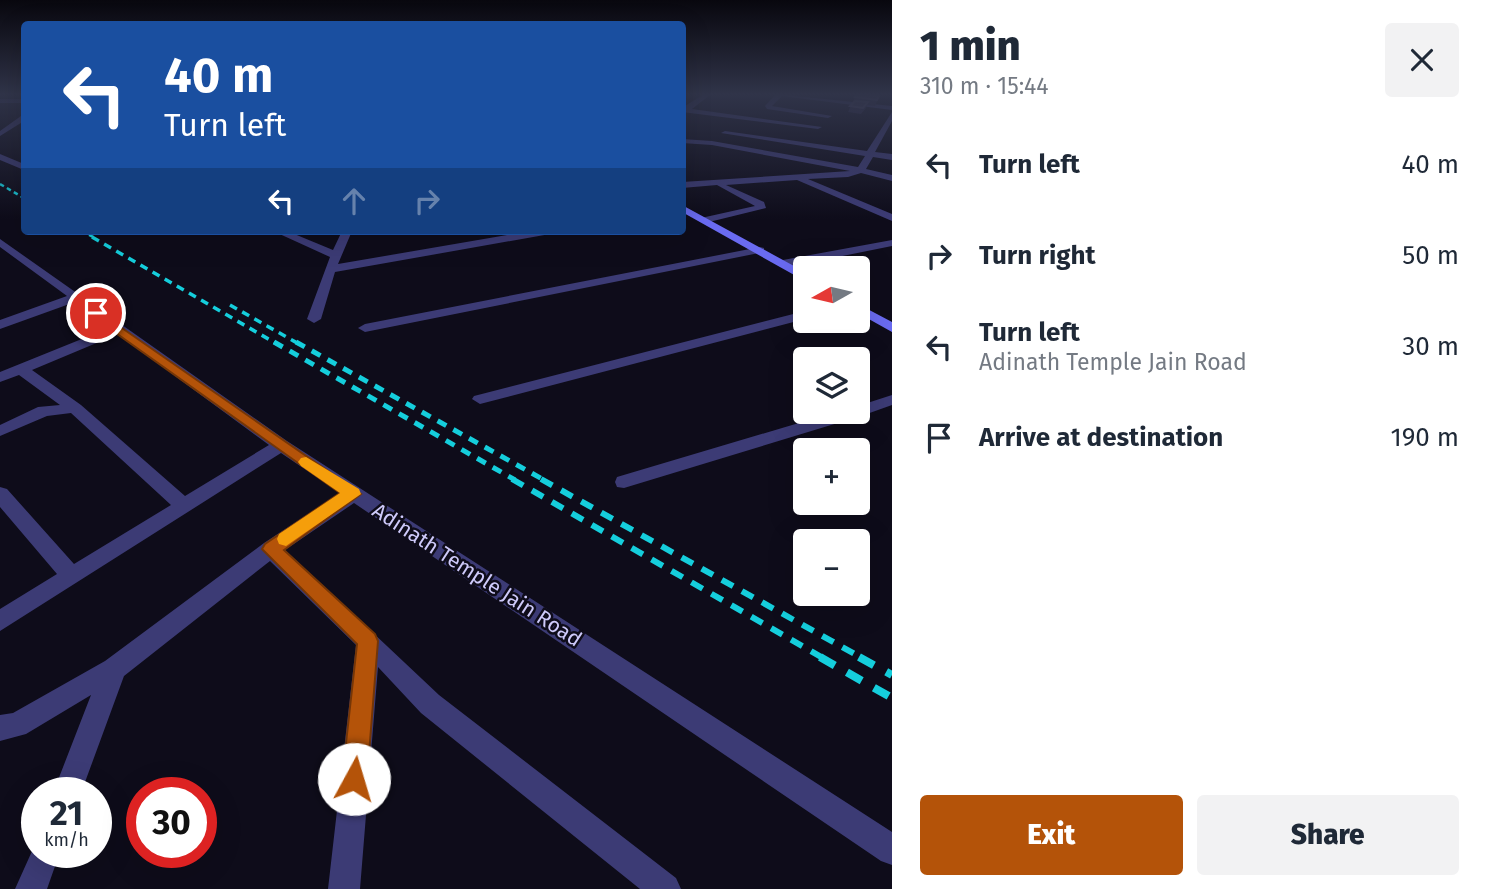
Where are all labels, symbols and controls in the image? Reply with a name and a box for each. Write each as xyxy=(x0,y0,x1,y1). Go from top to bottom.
text: 1 min xyxy=(920,21,1021,71)
button: close xyxy=(1385,23,1459,97)
text: 40 m xyxy=(164,46,273,105)
icon: left xyxy=(49,49,140,140)
text: 310 m · 15:44 xyxy=(920,72,1049,100)
text: Turn left xyxy=(164,106,286,144)
icon: left xyxy=(920,146,958,184)
text: Turn left xyxy=(979,149,1080,180)
text: 40 m xyxy=(1401,149,1459,180)
icon: left xyxy=(262,182,300,220)
icon: ahead xyxy=(335,182,373,220)
icon: right xyxy=(408,182,446,220)
icon: right xyxy=(920,237,958,275)
text: Turn right xyxy=(979,240,1096,271)
text: 50 m xyxy=(1402,240,1459,271)
north arrow xyxy=(793,256,870,332)
map controls xyxy=(793,256,870,606)
pin xyxy=(66,283,126,343)
icon: arrive xyxy=(77,294,115,332)
text: Turn left xyxy=(979,317,1080,348)
icon: left xyxy=(920,328,958,366)
text: 30 m xyxy=(1402,331,1459,362)
button: layers xyxy=(793,347,870,424)
text: Adinath Temple Jain Road xyxy=(979,348,1247,376)
icon: arrive xyxy=(920,419,958,457)
text: Arrive at destination xyxy=(979,422,1223,453)
text: 190 m xyxy=(1390,422,1459,453)
button: + xyxy=(793,438,870,515)
street label: Adinath Temple Jain Road xyxy=(367,498,587,652)
button: − xyxy=(793,529,870,606)
position arrow xyxy=(317,742,391,816)
speed limit sign: 30 xyxy=(126,777,217,868)
text: 21 xyxy=(50,792,83,834)
button: Exit xyxy=(920,795,1183,875)
button: Share xyxy=(1197,795,1459,875)
text: km/h xyxy=(44,829,89,851)

